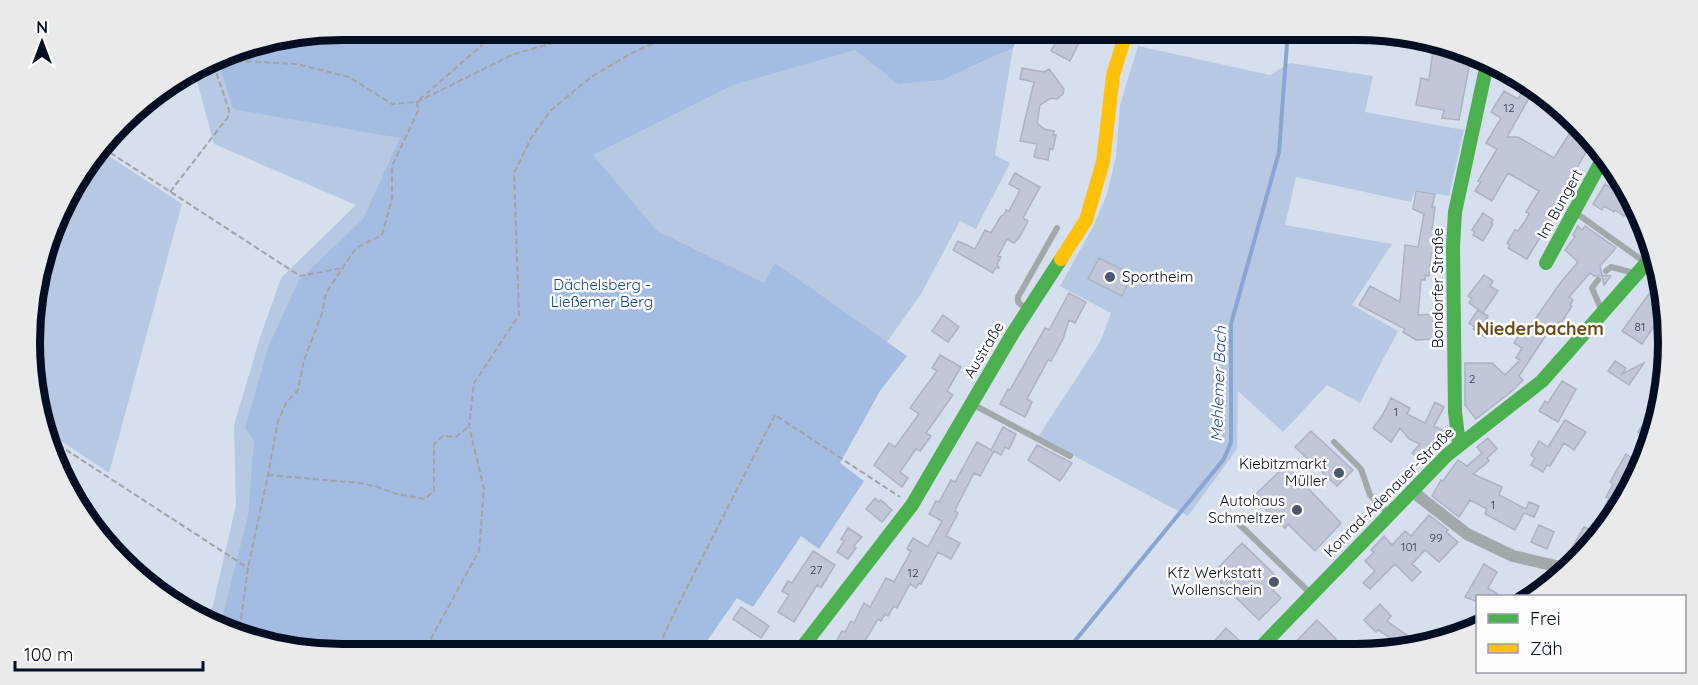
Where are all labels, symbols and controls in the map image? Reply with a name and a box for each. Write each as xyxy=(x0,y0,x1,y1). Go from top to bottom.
north arrow xyxy=(12,12,72,72)
text: N xyxy=(36,17,48,37)
house number: 12 xyxy=(1503,100,1515,115)
street label: Im Bungert xyxy=(1533,166,1587,242)
street label: Bondorfer Straße xyxy=(1428,228,1447,348)
place label: Sportheim xyxy=(1122,267,1193,286)
marker: Sportheim xyxy=(1103,270,1117,284)
park label: Dächelsberg - Ließemer Berg xyxy=(551,275,653,311)
district label: Niederbachem xyxy=(1476,317,1604,340)
street label: Austraße xyxy=(959,318,1008,381)
house number: 81 xyxy=(1635,319,1645,334)
water label: Mehlemer Bach xyxy=(1206,325,1230,442)
house number: 2 xyxy=(1469,371,1476,386)
house number: 1 xyxy=(1394,404,1398,419)
street label: Konrad-Adenauer-Straße xyxy=(1320,423,1458,561)
place label: Kiebitzmarkt Müller xyxy=(1239,454,1327,490)
marker: Kiebitzmarkt Müller xyxy=(1332,466,1346,480)
place label: Autohaus Schmeltzer xyxy=(1208,491,1285,527)
house number: 1 xyxy=(1491,497,1495,512)
marker: Autohaus Schmeltzer xyxy=(1290,503,1304,517)
house number: 99 xyxy=(1429,530,1443,545)
house number: 101 xyxy=(1401,539,1417,554)
house number: 27 xyxy=(810,562,822,577)
place label: Kfz Werkstatt Wollenschein xyxy=(1167,563,1262,599)
house number: 12 xyxy=(907,565,919,580)
marker: Kfz Werkstatt Wollenschein xyxy=(1267,575,1281,589)
legend xyxy=(1476,595,1686,673)
text: Frei xyxy=(1530,607,1561,630)
scale bar xyxy=(15,634,202,672)
text: Zäh xyxy=(1530,637,1563,660)
text: 100 m xyxy=(24,643,73,666)

